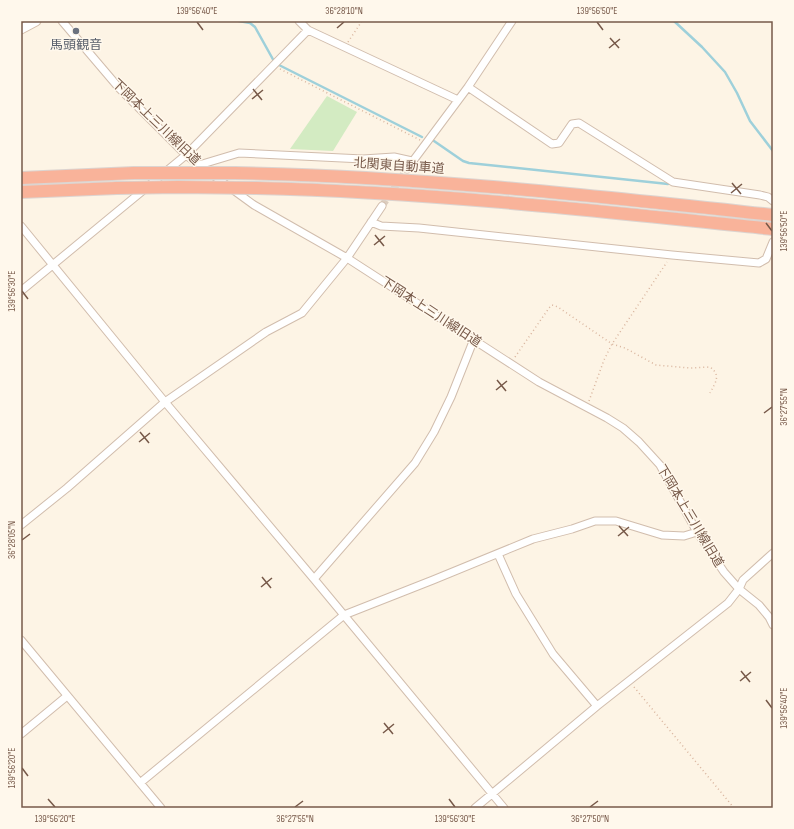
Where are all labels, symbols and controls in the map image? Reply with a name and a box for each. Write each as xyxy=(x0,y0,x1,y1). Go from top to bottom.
text: 139°56'40"E xyxy=(177,5,217,17)
text: 36°28'10"N xyxy=(325,5,363,17)
text: 139°56'50"E xyxy=(577,5,617,17)
marker: 馬頭観音 xyxy=(71,26,81,36)
place label: 馬頭観音 xyxy=(50,37,102,53)
street label: 下岡本上三川線旧道 xyxy=(108,76,204,168)
street label: 北関東自動車道 xyxy=(353,155,445,177)
text: 139°56'50"E xyxy=(778,211,790,251)
text: 139°56'30"E xyxy=(6,271,18,311)
street label: 下岡本上三川線旧道 xyxy=(378,273,484,351)
text: 36°27'55"N xyxy=(778,388,790,426)
street label: 下岡本上三川線旧道 xyxy=(653,462,727,570)
text: 36°28'05"N xyxy=(6,521,18,559)
text: 139°56'40"E xyxy=(778,688,790,728)
text: 139°56'20"E xyxy=(6,748,18,788)
text: 139°56'20"E xyxy=(35,813,75,825)
text: 36°27'55"N xyxy=(276,813,314,825)
text: 139°56'30"E xyxy=(435,813,475,825)
text: 36°27'50"N xyxy=(571,813,609,825)

